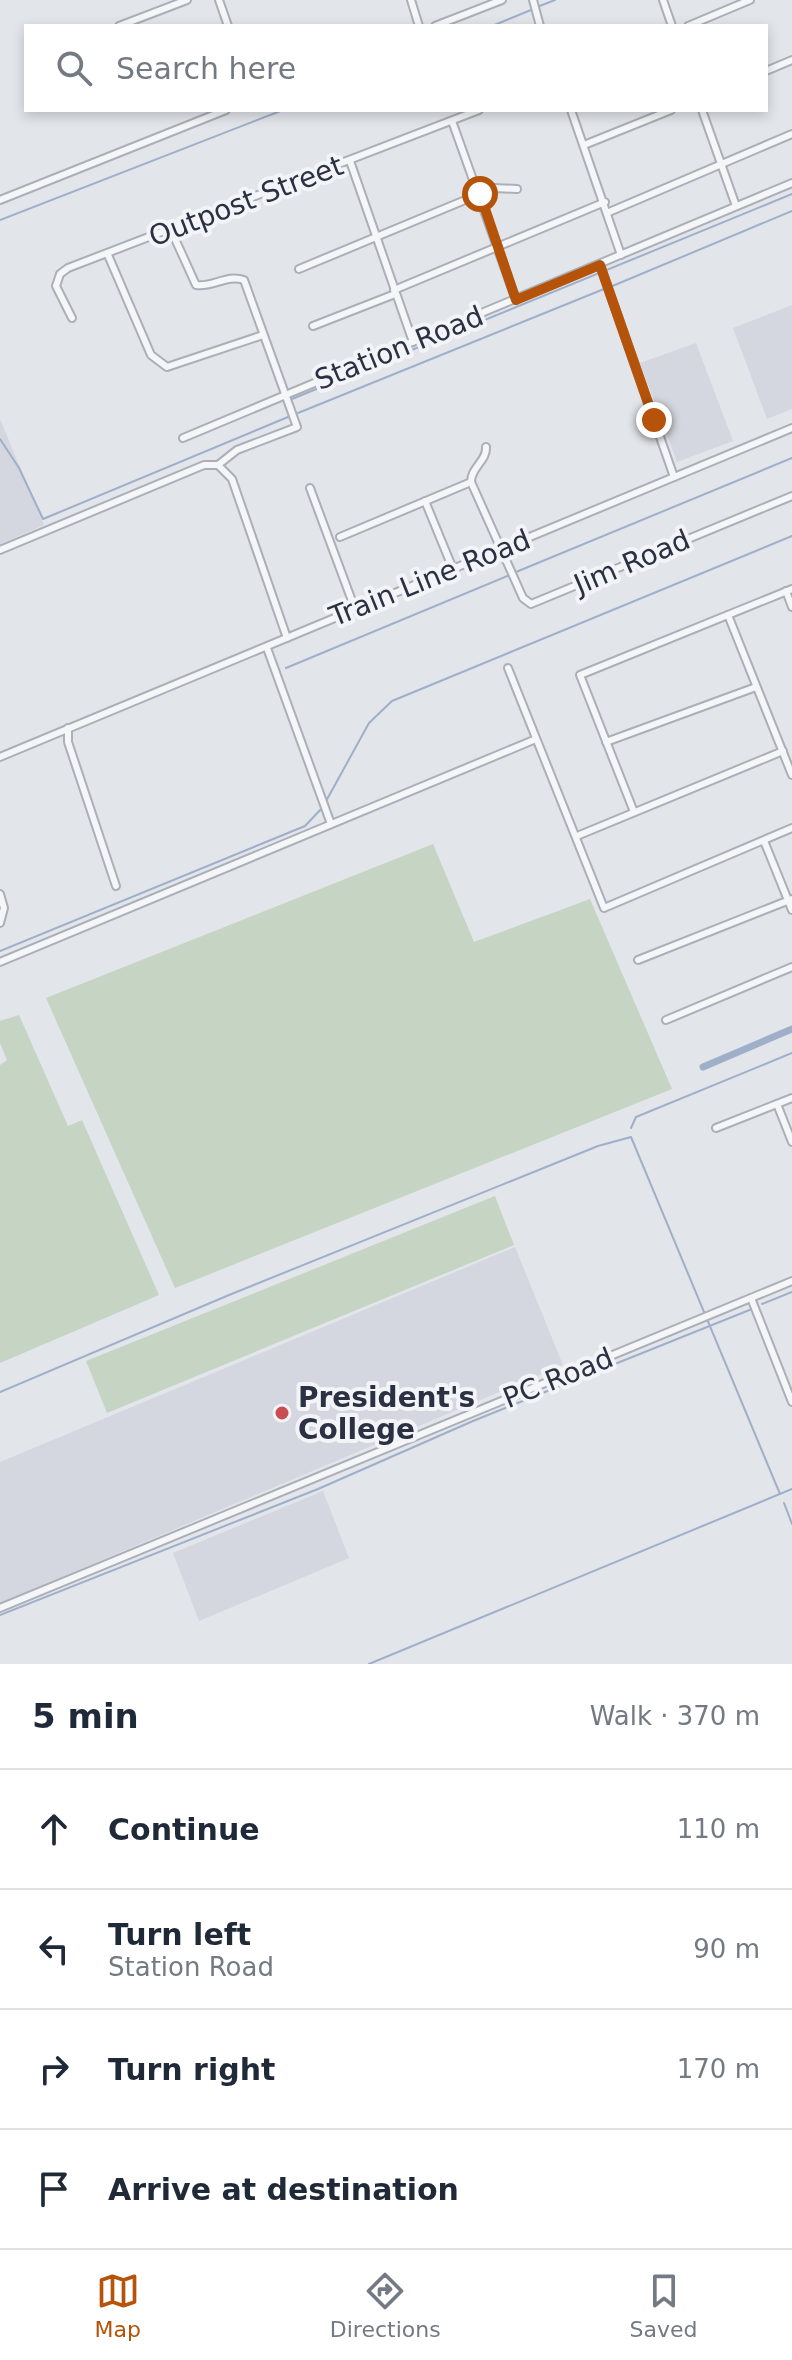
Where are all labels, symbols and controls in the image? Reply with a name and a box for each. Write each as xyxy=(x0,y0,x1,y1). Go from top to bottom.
search box xyxy=(24,24,768,112)
icon: search xyxy=(52,46,96,90)
text: Search here xyxy=(116,51,296,86)
street label: Outpost Street xyxy=(144,149,348,253)
route start xyxy=(462,176,498,212)
street label: Station Road xyxy=(310,299,488,397)
route end xyxy=(636,402,672,438)
street label: Train Line Road xyxy=(324,523,535,634)
street label: Jim Road xyxy=(567,523,695,602)
street label: PC Road xyxy=(498,1341,618,1415)
place label: President's College xyxy=(298,1381,475,1446)
marker: President's College xyxy=(273,1404,291,1422)
text: 5 min xyxy=(32,1696,139,1736)
text: Walk · 370 m xyxy=(590,1701,760,1731)
icon: ahead xyxy=(32,1807,76,1851)
text: Continue xyxy=(108,1812,260,1847)
text: 110 m xyxy=(677,1814,760,1844)
text: Turn left xyxy=(108,1917,251,1952)
icon: left xyxy=(32,1927,76,1971)
text: 90 m xyxy=(693,1934,760,1964)
text: Station Road xyxy=(108,1952,274,1982)
icon: right xyxy=(32,2047,76,2091)
text: Turn right xyxy=(108,2052,275,2087)
text: 170 m xyxy=(677,2054,760,2084)
icon: arrive xyxy=(32,2167,76,2211)
text: Arrive at destination xyxy=(108,2172,459,2207)
tab: Map xyxy=(94,2269,141,2342)
tab: Directions xyxy=(330,2269,441,2342)
tab: Saved xyxy=(630,2269,698,2342)

